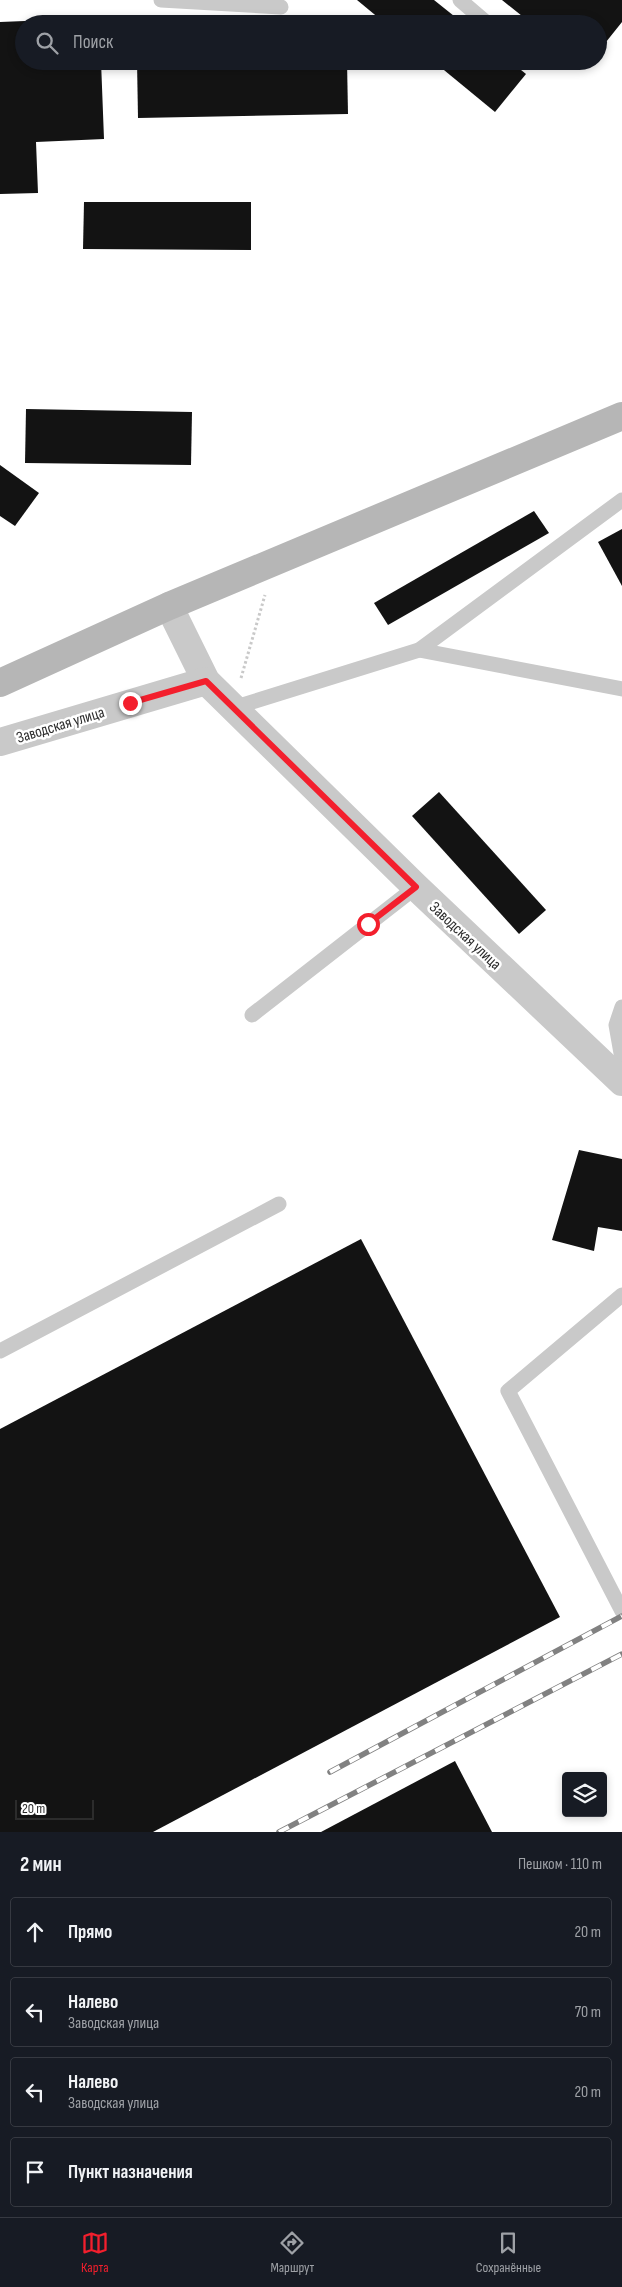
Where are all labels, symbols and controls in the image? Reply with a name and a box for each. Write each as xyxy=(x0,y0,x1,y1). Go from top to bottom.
search box xyxy=(15,15,607,70)
icon: search xyxy=(33,29,61,57)
text: Поиск xyxy=(73,31,113,54)
route end xyxy=(119,692,142,715)
street label: Заводская улица xyxy=(14,703,107,748)
street label: Заводская улица xyxy=(425,898,505,974)
route start xyxy=(357,913,380,936)
map controls xyxy=(562,1772,607,1817)
button: layers xyxy=(562,1772,607,1817)
scale bar xyxy=(15,1797,94,1820)
text: 20 m xyxy=(22,1800,45,1817)
text: 2 мин xyxy=(20,1852,62,1877)
text: Пешком · 110 m xyxy=(518,1855,602,1874)
icon: ahead xyxy=(21,1918,49,1946)
text: Прямо xyxy=(68,1921,112,1944)
text: 20 m xyxy=(574,1923,601,1942)
text: Налево xyxy=(68,1991,118,2014)
icon: left xyxy=(21,1998,49,2026)
text: 70 m xyxy=(575,2003,601,2022)
text: Заводская улица xyxy=(68,2014,159,2033)
text: Налево xyxy=(68,2071,118,2094)
icon: left xyxy=(21,2078,49,2106)
text: 20 m xyxy=(574,2083,601,2102)
text: Заводская улица xyxy=(68,2094,159,2113)
icon: arrive xyxy=(21,2158,49,2186)
text: Пункт назначения xyxy=(68,2161,193,2184)
tab: Карта xyxy=(81,2229,109,2276)
tab: Маршрут xyxy=(270,2229,314,2276)
tab: Сохранённые xyxy=(476,2229,541,2276)

